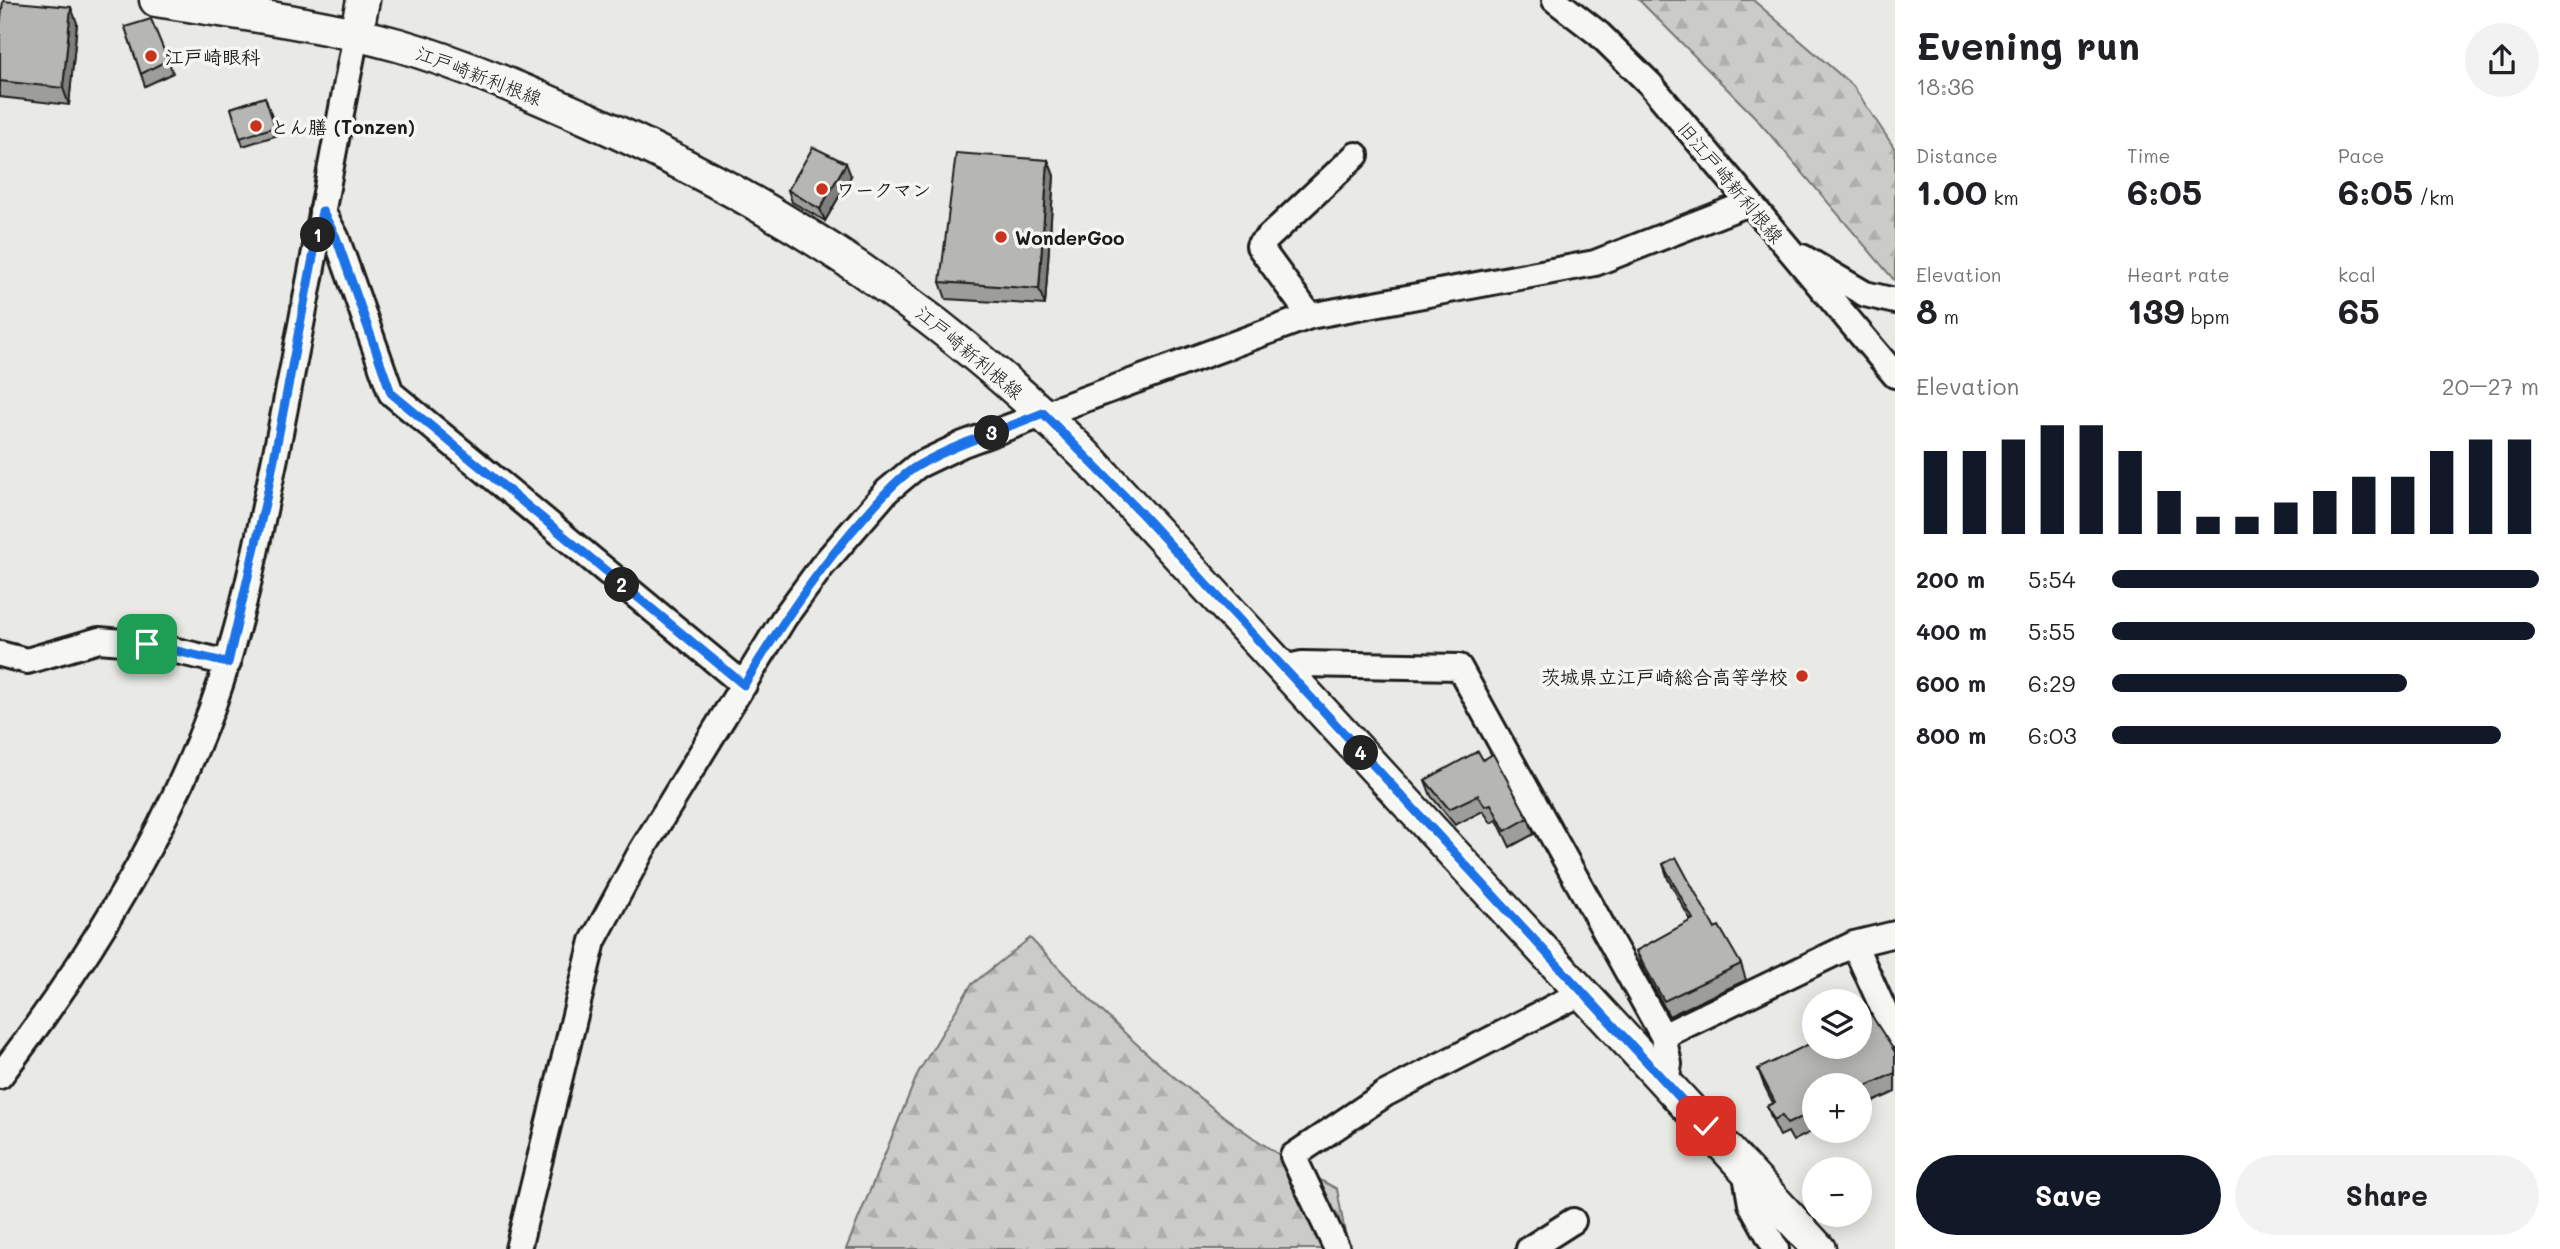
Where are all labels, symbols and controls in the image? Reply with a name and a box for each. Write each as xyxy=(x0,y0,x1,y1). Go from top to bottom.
text: Evening run xyxy=(1916,20,2140,70)
button: share xyxy=(2465,23,2539,97)
street label: 江戸崎新利根線 xyxy=(412,39,546,111)
place label: 江戸崎眼科 xyxy=(165,44,261,69)
marker: 江戸崎眼科 xyxy=(143,48,159,64)
text: 18:36 xyxy=(1916,71,1975,101)
place label: とん膳 (Tonzen) xyxy=(270,114,415,139)
street label: 旧江戸崎新利根線 xyxy=(1673,116,1789,248)
marker: とん膳 (Tonzen) xyxy=(248,118,264,134)
text: Distance xyxy=(1916,143,1998,168)
text: Time xyxy=(2127,143,2170,168)
text: Pace xyxy=(2338,143,2384,168)
text: 1.00 xyxy=(1916,168,1987,214)
text: 6:05 xyxy=(2127,168,2202,214)
text: 6:05 xyxy=(2338,168,2413,214)
place label: ワークマン xyxy=(836,177,931,202)
marker: ワークマン xyxy=(814,181,830,197)
text: km xyxy=(1987,185,2019,210)
text: /km xyxy=(2413,185,2455,210)
pin: 1 xyxy=(300,218,336,252)
text: 1 xyxy=(313,222,322,247)
place label: WonderGoo xyxy=(1015,225,1125,250)
marker: WonderGoo xyxy=(993,229,1009,245)
text: Elevation xyxy=(1916,262,2001,287)
text: Heart rate xyxy=(2127,262,2230,287)
text: kcal xyxy=(2338,262,2376,287)
text: 8 xyxy=(1916,287,1938,333)
text: 139 xyxy=(2127,287,2185,333)
text: 65 xyxy=(2338,287,2380,333)
street label: 江戸崎新利根線 xyxy=(911,300,1029,404)
text: m xyxy=(1938,304,1959,329)
text: bpm xyxy=(2185,304,2230,329)
text: Elevation xyxy=(1916,371,2019,401)
text: 20–27 m xyxy=(2442,371,2539,401)
pin: 3 xyxy=(974,416,1010,450)
text: 3 xyxy=(986,420,997,445)
text: 200 m xyxy=(1916,564,1985,594)
text: 5:54 xyxy=(2028,564,2075,594)
pin: 2 xyxy=(604,568,640,602)
text: 2 xyxy=(616,572,627,597)
pin xyxy=(117,614,177,674)
text: 400 m xyxy=(1916,616,1987,646)
text: 5:55 xyxy=(2028,616,2075,646)
icon: arrive xyxy=(128,625,166,663)
place label: 茨城県立江戸崎総合高等学校 xyxy=(1541,664,1788,689)
marker: 茨城県立江戸崎総合高等学校 xyxy=(1794,668,1810,684)
text: 600 m xyxy=(1916,668,1986,698)
text: 6:29 xyxy=(2028,668,2075,698)
text: 800 m xyxy=(1916,720,1986,750)
text: 6:03 xyxy=(2028,720,2077,750)
pin: 4 xyxy=(1344,736,1378,770)
text: 4 xyxy=(1354,740,1367,765)
map controls xyxy=(1802,989,1872,1227)
button: layers xyxy=(1802,989,1872,1059)
button: + xyxy=(1802,1073,1872,1143)
pin xyxy=(1676,1096,1736,1156)
icon: check xyxy=(1687,1107,1725,1145)
button: Save xyxy=(1916,1155,2221,1235)
button: Share xyxy=(2235,1155,2539,1235)
button: − xyxy=(1802,1157,1872,1227)

